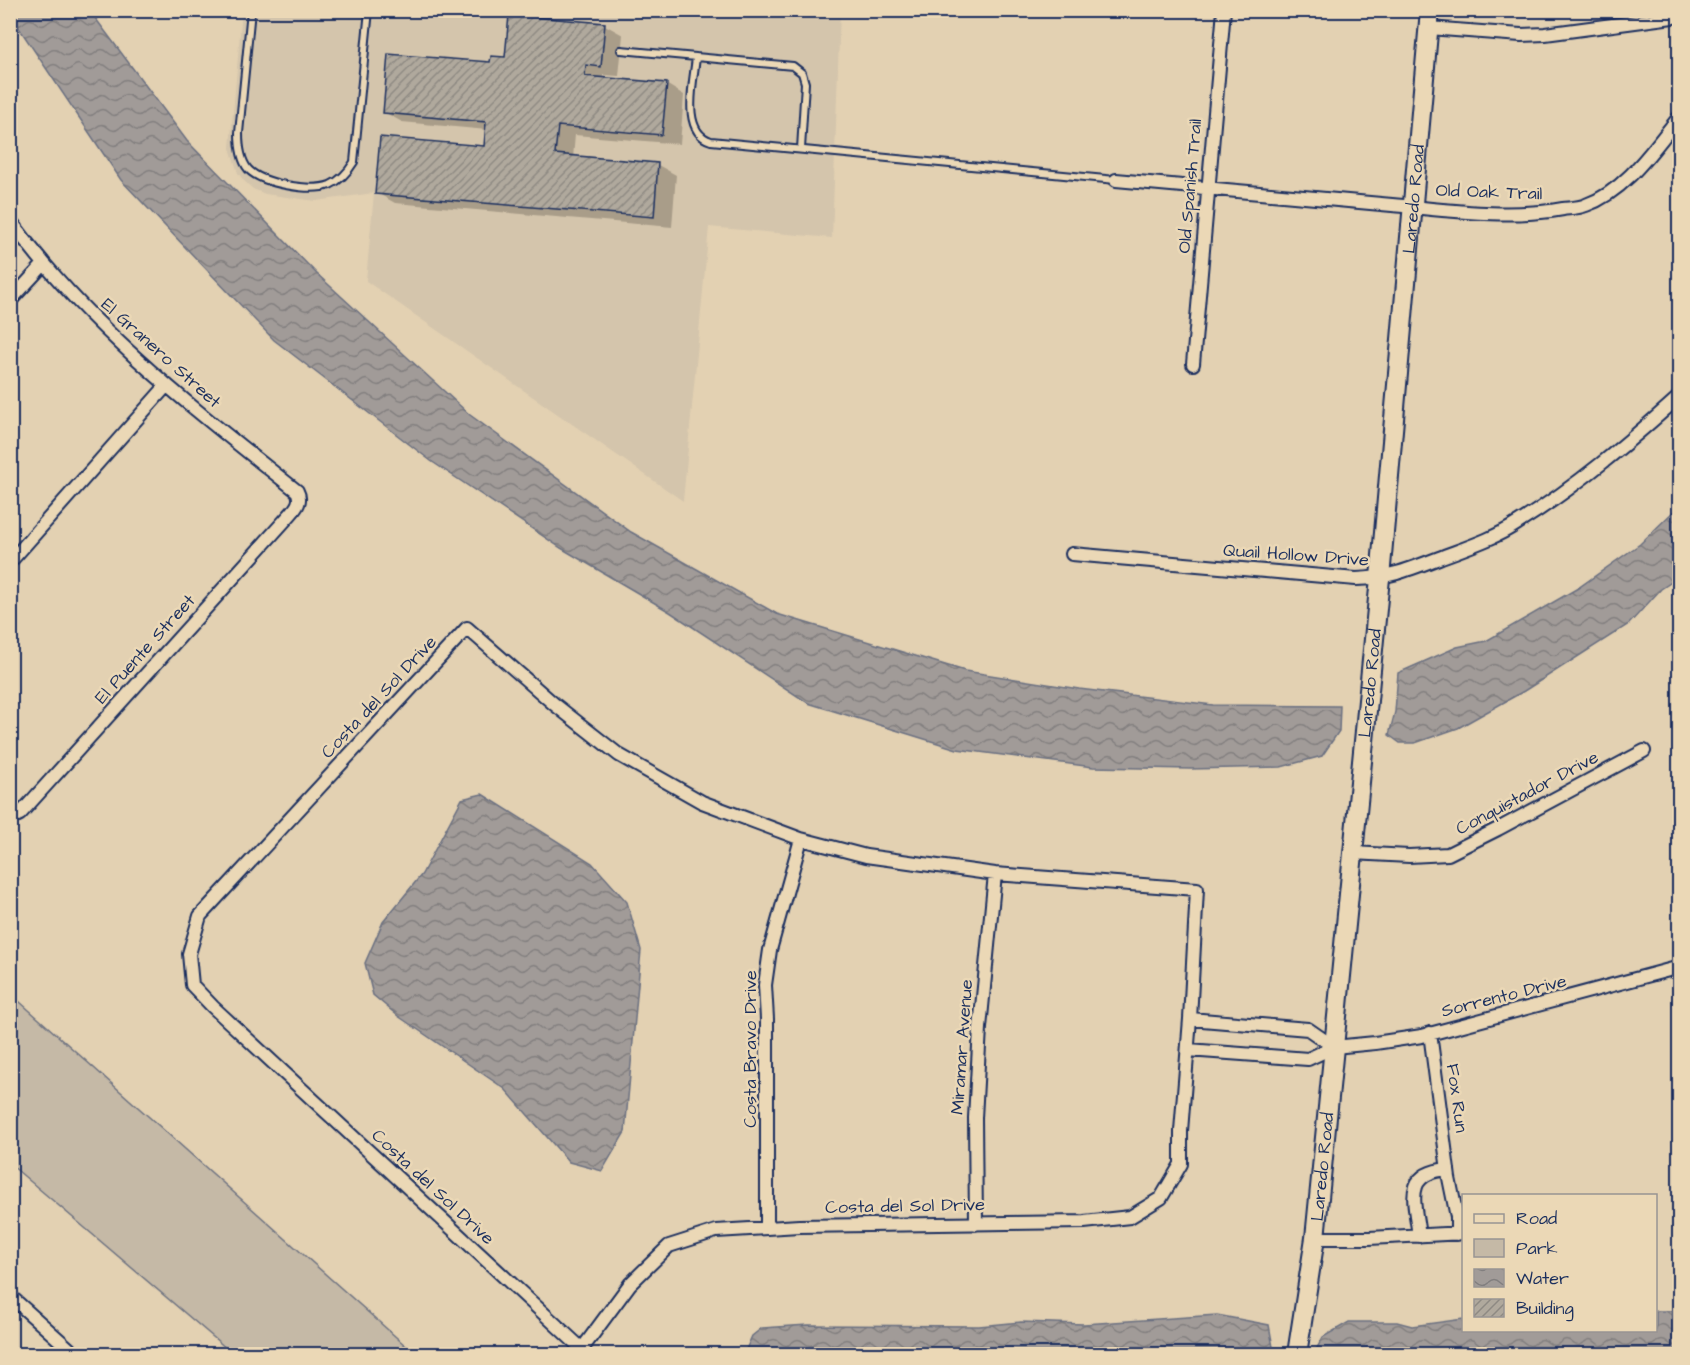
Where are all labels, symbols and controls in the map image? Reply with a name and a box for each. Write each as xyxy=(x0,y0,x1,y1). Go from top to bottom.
street label: Old Spanish Trail xyxy=(1172,118,1208,254)
street label: Laredo Road xyxy=(1396,144,1431,255)
street label: Old Oak Trail xyxy=(1435,178,1543,206)
street label: El Granero Street xyxy=(95,292,227,414)
street label: Quail Hollow Drive xyxy=(1222,537,1370,573)
street label: El Puente Street xyxy=(89,588,202,709)
street label: Laredo Road xyxy=(1352,627,1387,739)
street label: Costa del Sol Drive xyxy=(315,630,443,764)
street label: Conquistador Drive xyxy=(1451,745,1603,841)
street label: Sorrento Drive xyxy=(1439,968,1570,1024)
street label: Costa Bravo Drive xyxy=(738,970,763,1128)
street label: Miramar Avenue xyxy=(945,978,979,1115)
street label: Fox Run xyxy=(1440,1062,1474,1134)
street label: Laredo Road xyxy=(1304,1111,1340,1222)
street label: Costa del Sol Drive xyxy=(366,1123,500,1251)
street label: Costa del Sol Drive xyxy=(825,1192,985,1220)
legend xyxy=(1462,1194,1657,1332)
text: Road xyxy=(1516,1206,1557,1231)
text: Park xyxy=(1516,1236,1558,1261)
text: Water xyxy=(1516,1266,1569,1291)
text: Building xyxy=(1516,1296,1574,1322)

